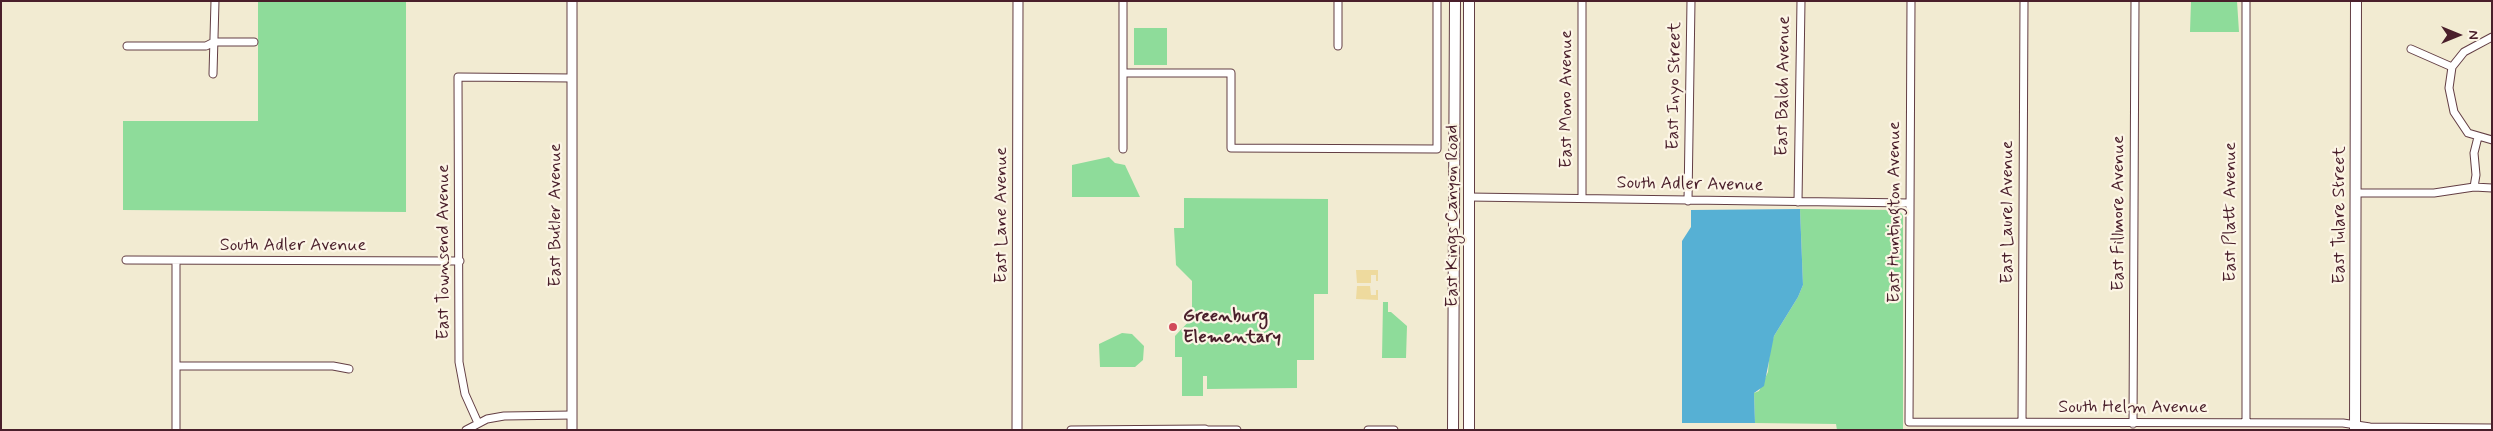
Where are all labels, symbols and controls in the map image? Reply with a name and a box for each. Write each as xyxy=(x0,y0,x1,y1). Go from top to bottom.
north arrow xyxy=(2433,10,2483,60)
street label: East Balch Avenue xyxy=(1772,16,1796,156)
street label: East Inyo Street xyxy=(1663,22,1687,150)
street label: East Mono Avenue xyxy=(1556,30,1578,168)
text: N xyxy=(2464,30,2482,40)
street label: East Huntington Avenue xyxy=(1884,121,1906,303)
street label: East Kings Canyon Road xyxy=(1442,125,1464,307)
street label: East Fillmore Avenue xyxy=(2108,135,2130,291)
street label: East Laurel Avenue xyxy=(1997,140,2019,284)
street label: East Platt Avenue xyxy=(2220,142,2242,282)
street label: East Butler Avenue xyxy=(545,143,567,287)
street label: East Tulare Street xyxy=(2329,146,2351,284)
street label: East Lane Avenue xyxy=(991,147,1013,283)
street label: East Townsend Avenue xyxy=(433,164,455,340)
street label: South Adler Avenue xyxy=(1616,173,1764,197)
street label: South Adler Avenue xyxy=(220,235,366,257)
place label: Greenburg Elementary xyxy=(1183,306,1281,348)
marker: Greenburg Elementary xyxy=(1167,321,1179,333)
street label: South Helm Avenue xyxy=(2058,397,2208,419)

